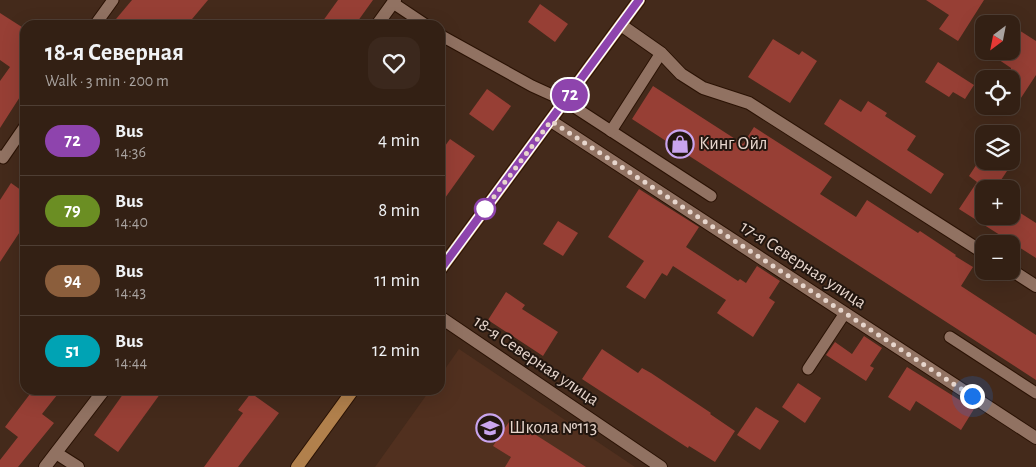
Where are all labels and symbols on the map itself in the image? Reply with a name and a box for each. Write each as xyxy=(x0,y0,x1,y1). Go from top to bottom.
north arrow xyxy=(975,15,1020,60)
line badge: 72 xyxy=(548,79,592,111)
shop icon: Кинг Ойл xyxy=(665,129,695,159)
place label: Кинг Ойл xyxy=(699,135,767,153)
unlabelled marker xyxy=(474,198,496,220)
street label: 17-я Северная улица xyxy=(737,218,869,312)
street label: 18-я Северная улица xyxy=(470,312,602,410)
your location xyxy=(960,384,985,409)
school or university icon: Школа №113 xyxy=(475,413,505,443)
place label: Школа №113 xyxy=(509,419,597,437)

